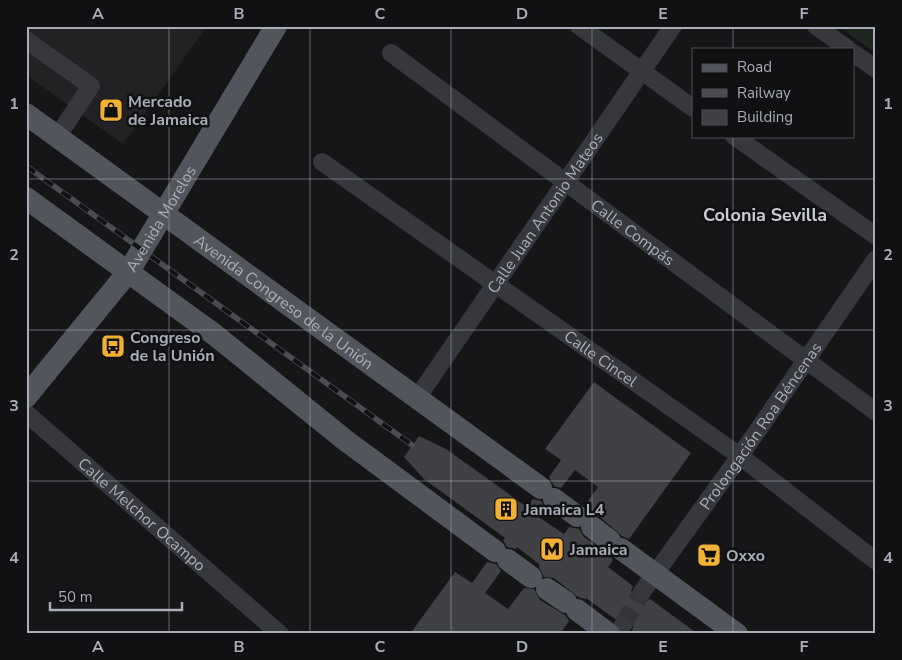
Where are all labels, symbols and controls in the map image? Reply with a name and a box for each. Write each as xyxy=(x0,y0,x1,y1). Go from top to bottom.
text: A xyxy=(92,3,104,25)
text: B xyxy=(233,3,245,25)
text: C xyxy=(375,3,386,25)
text: D xyxy=(516,3,528,25)
text: E xyxy=(658,3,668,25)
text: F xyxy=(800,3,809,25)
legend xyxy=(692,48,854,138)
text: Road xyxy=(737,57,772,77)
text: Railway xyxy=(737,83,791,103)
place label: Mercado de Jamaica xyxy=(128,91,208,131)
text: 1 xyxy=(9,93,19,115)
text: 1 xyxy=(883,93,893,115)
shop icon: Mercado de Jamaica xyxy=(98,97,124,123)
text: Building xyxy=(737,107,793,127)
street label: Calle Juan Antonio Mateos xyxy=(482,128,609,298)
street label: Avenida Morelos xyxy=(121,162,202,276)
street label: Calle Compás xyxy=(586,194,679,271)
district label: Colonia Sevilla xyxy=(703,203,827,227)
street label: Avenida Congreso de la Unión xyxy=(189,230,378,375)
text: 2 xyxy=(9,244,19,266)
text: 2 xyxy=(883,244,893,266)
street label: Calle Cincel xyxy=(559,326,642,393)
place label: Congreso de la Unión xyxy=(130,327,215,367)
bus stop icon: Congreso de la Unión xyxy=(100,333,126,359)
street label: Prolongación Roa Béncenas xyxy=(695,338,827,515)
text: 3 xyxy=(9,395,19,417)
text: 3 xyxy=(883,395,893,417)
street label: Calle Melchor Ocampo xyxy=(73,453,210,577)
building icon: Jamaica L4 xyxy=(493,496,519,522)
place label: Jamaica L4 xyxy=(523,499,605,521)
metro station icon: Jamaica xyxy=(539,536,565,562)
place label: Jamaica xyxy=(569,539,628,561)
supermarket icon: Oxxo xyxy=(696,542,722,568)
place label: Oxxo xyxy=(726,545,765,567)
text: 4 xyxy=(9,547,19,569)
text: 4 xyxy=(883,547,893,569)
scale bar xyxy=(50,580,182,612)
text: 50 m xyxy=(58,587,93,607)
text: A xyxy=(92,636,104,658)
text: B xyxy=(233,636,245,658)
text: C xyxy=(375,636,386,658)
text: D xyxy=(516,636,528,658)
text: E xyxy=(658,636,668,658)
text: F xyxy=(800,636,809,658)

